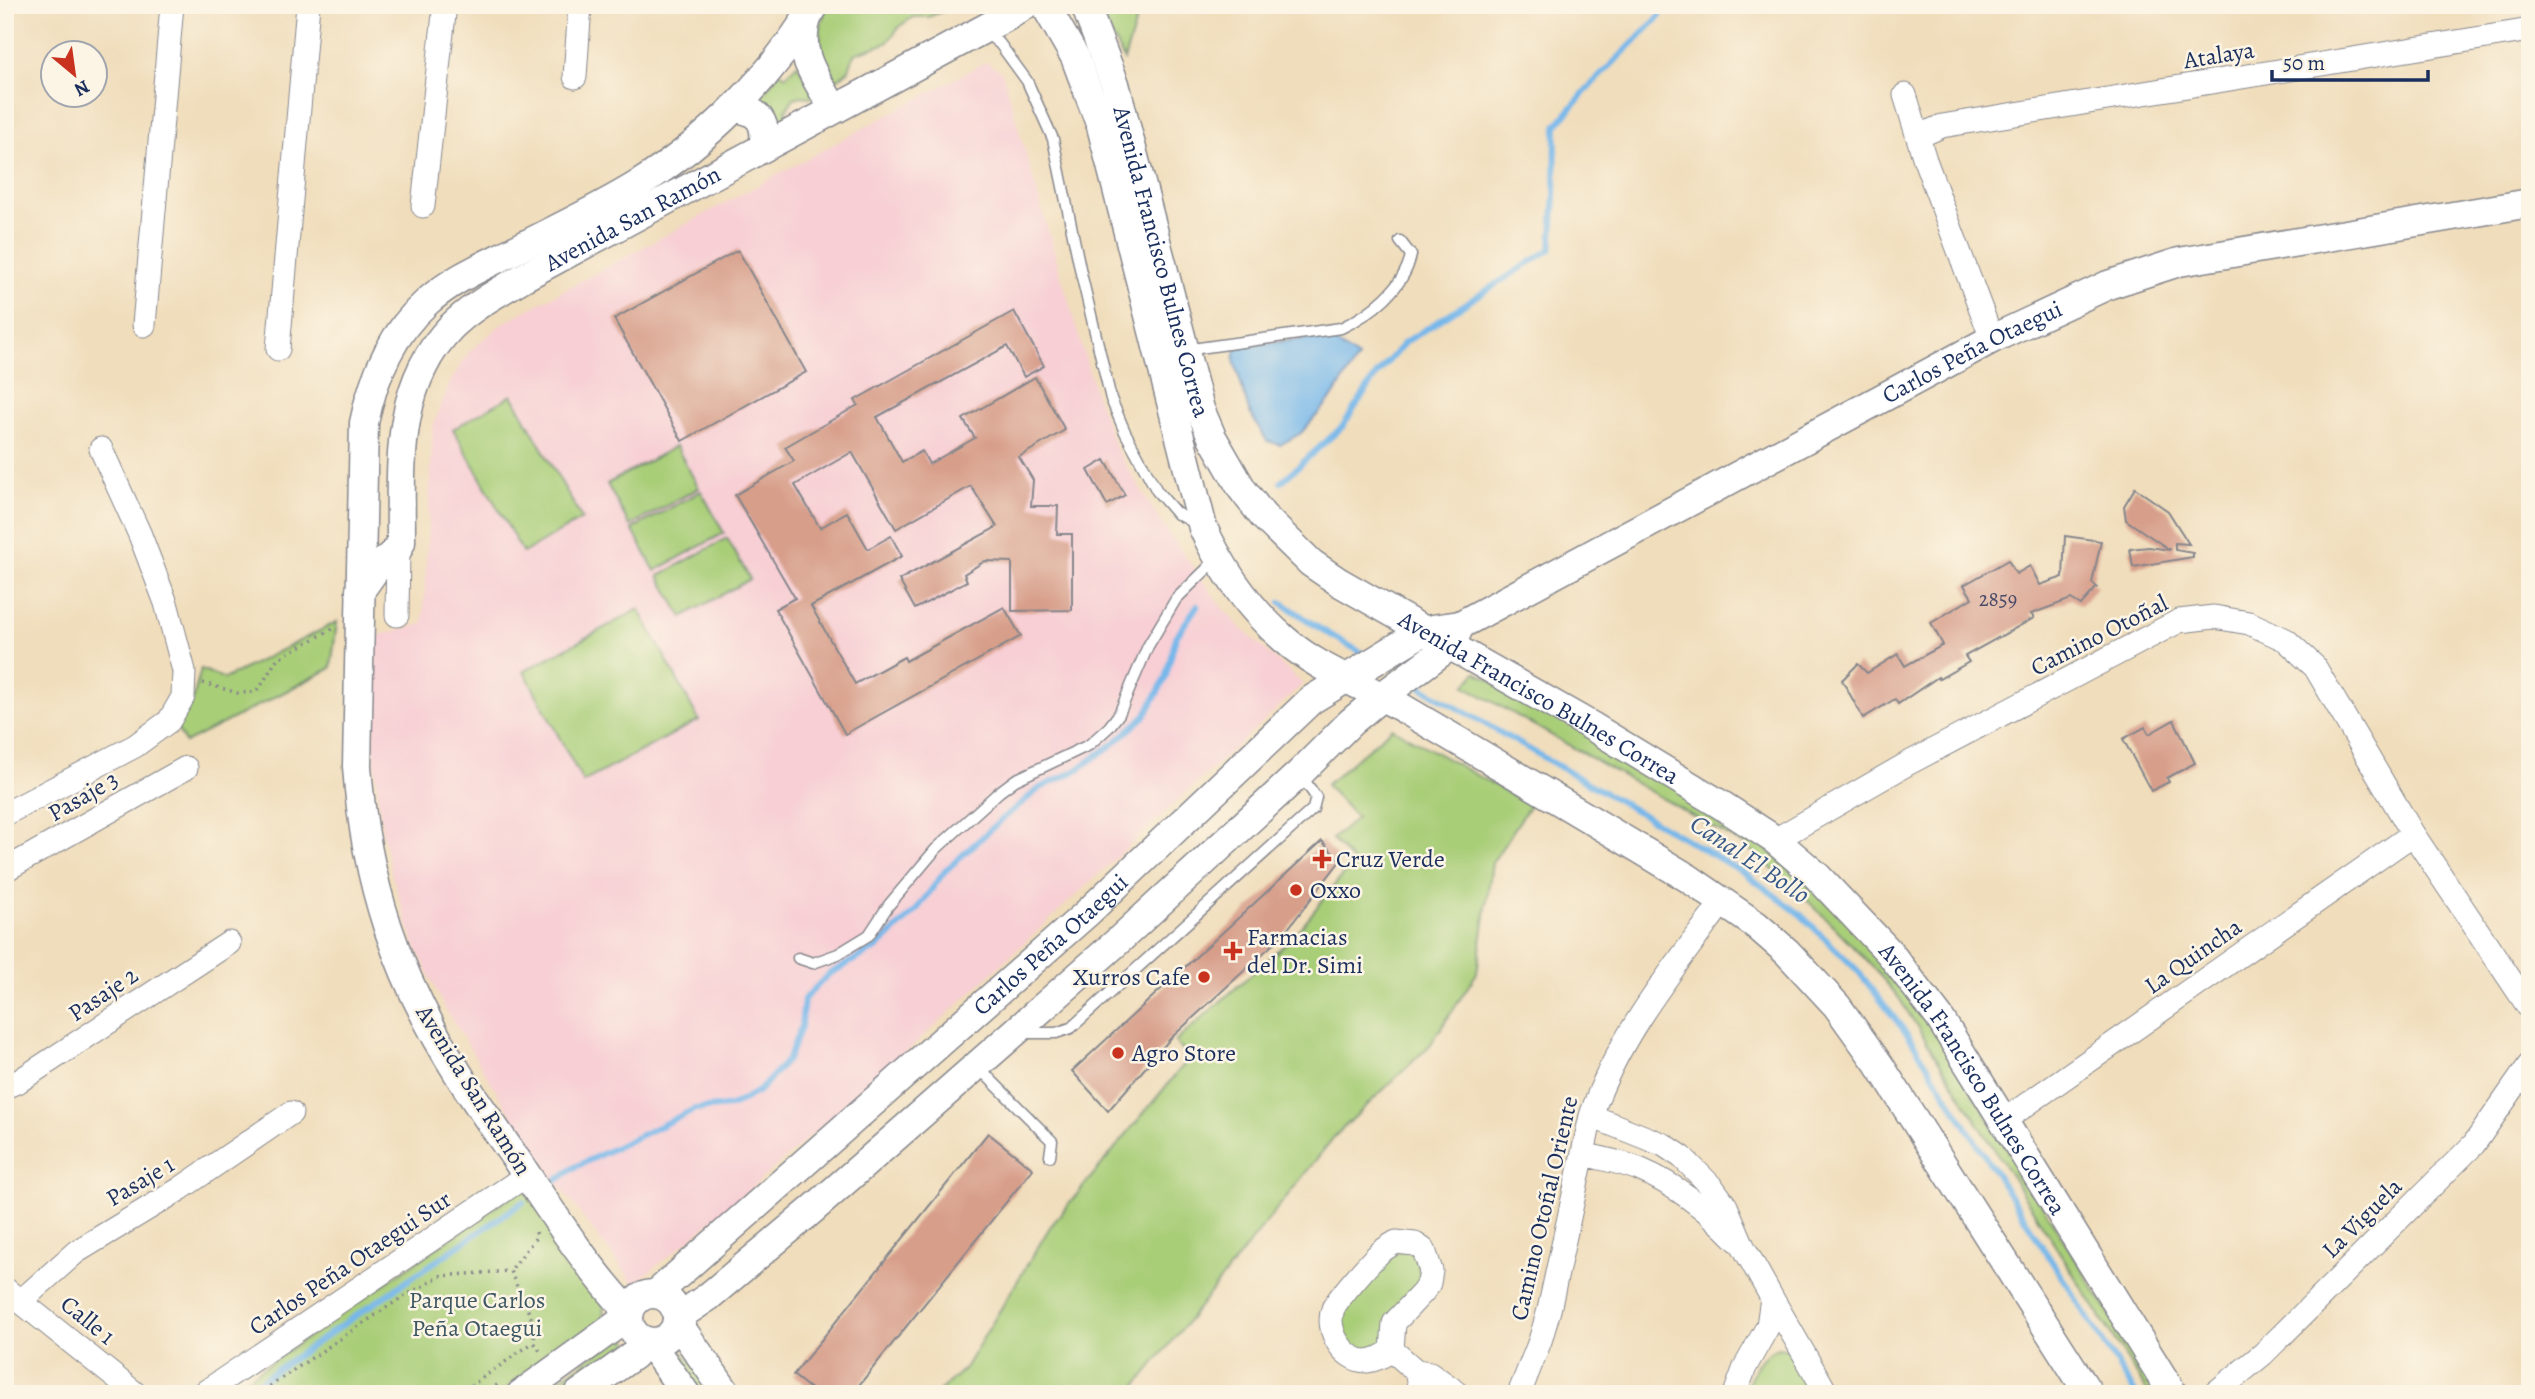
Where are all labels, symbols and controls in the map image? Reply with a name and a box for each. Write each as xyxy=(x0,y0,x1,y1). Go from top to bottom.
street label: Atalaya xyxy=(2180,34,2257,77)
north arrow xyxy=(38,38,108,108)
scale bar xyxy=(2272,38,2428,82)
text: 50 m xyxy=(2283,49,2325,77)
text: N xyxy=(69,73,94,103)
street label: Avenida Francisco Bulnes Correa xyxy=(1105,102,1218,423)
street label: Avenida San Ramón xyxy=(538,158,726,279)
street label: Carlos Peña Otaegui xyxy=(1877,293,2067,411)
house number: 2859 xyxy=(1979,585,2017,613)
street label: Camino Otoñal xyxy=(2025,587,2173,683)
street label: Avenida Francisco Bulnes Correa xyxy=(1392,603,1686,792)
street label: Pasaje 3 xyxy=(42,763,124,829)
water label: Canal El Bollo xyxy=(1683,806,1817,912)
place label: Cruz Verde xyxy=(1336,843,1445,875)
marker: Cruz Verde xyxy=(1314,851,1330,867)
street label: Carlos Peña Otaegui xyxy=(966,866,1135,1023)
place label: Oxxo xyxy=(1310,874,1361,906)
marker: Oxxo xyxy=(1288,882,1304,898)
street label: La Quincha xyxy=(2138,910,2249,1001)
place label: Farmacias del Dr. Simi xyxy=(1247,921,1363,981)
street label: Avenida Francisco Bulnes Correa xyxy=(1871,935,2074,1222)
marker: Farmacias del Dr. Simi xyxy=(1225,943,1241,959)
street label: Pasaje 2 xyxy=(62,959,144,1029)
place label: Xurros Cafe xyxy=(1073,961,1190,993)
marker: Xurros Cafe xyxy=(1196,969,1212,985)
street label: Avenida San Ramón xyxy=(408,998,539,1181)
place label: Agro Store xyxy=(1131,1037,1236,1069)
marker: Agro Store xyxy=(1110,1045,1126,1061)
street label: Camino Otoñal Oriente xyxy=(1503,1092,1585,1324)
street label: Pasaje 1 xyxy=(100,1148,180,1214)
street label: La Viguela xyxy=(2315,1170,2410,1265)
street label: Carlos Peña Otaegui Sur xyxy=(243,1183,457,1343)
park label: Parque Carlos Peña Otaegui xyxy=(409,1284,545,1344)
street label: Calle 1 xyxy=(54,1288,122,1352)

